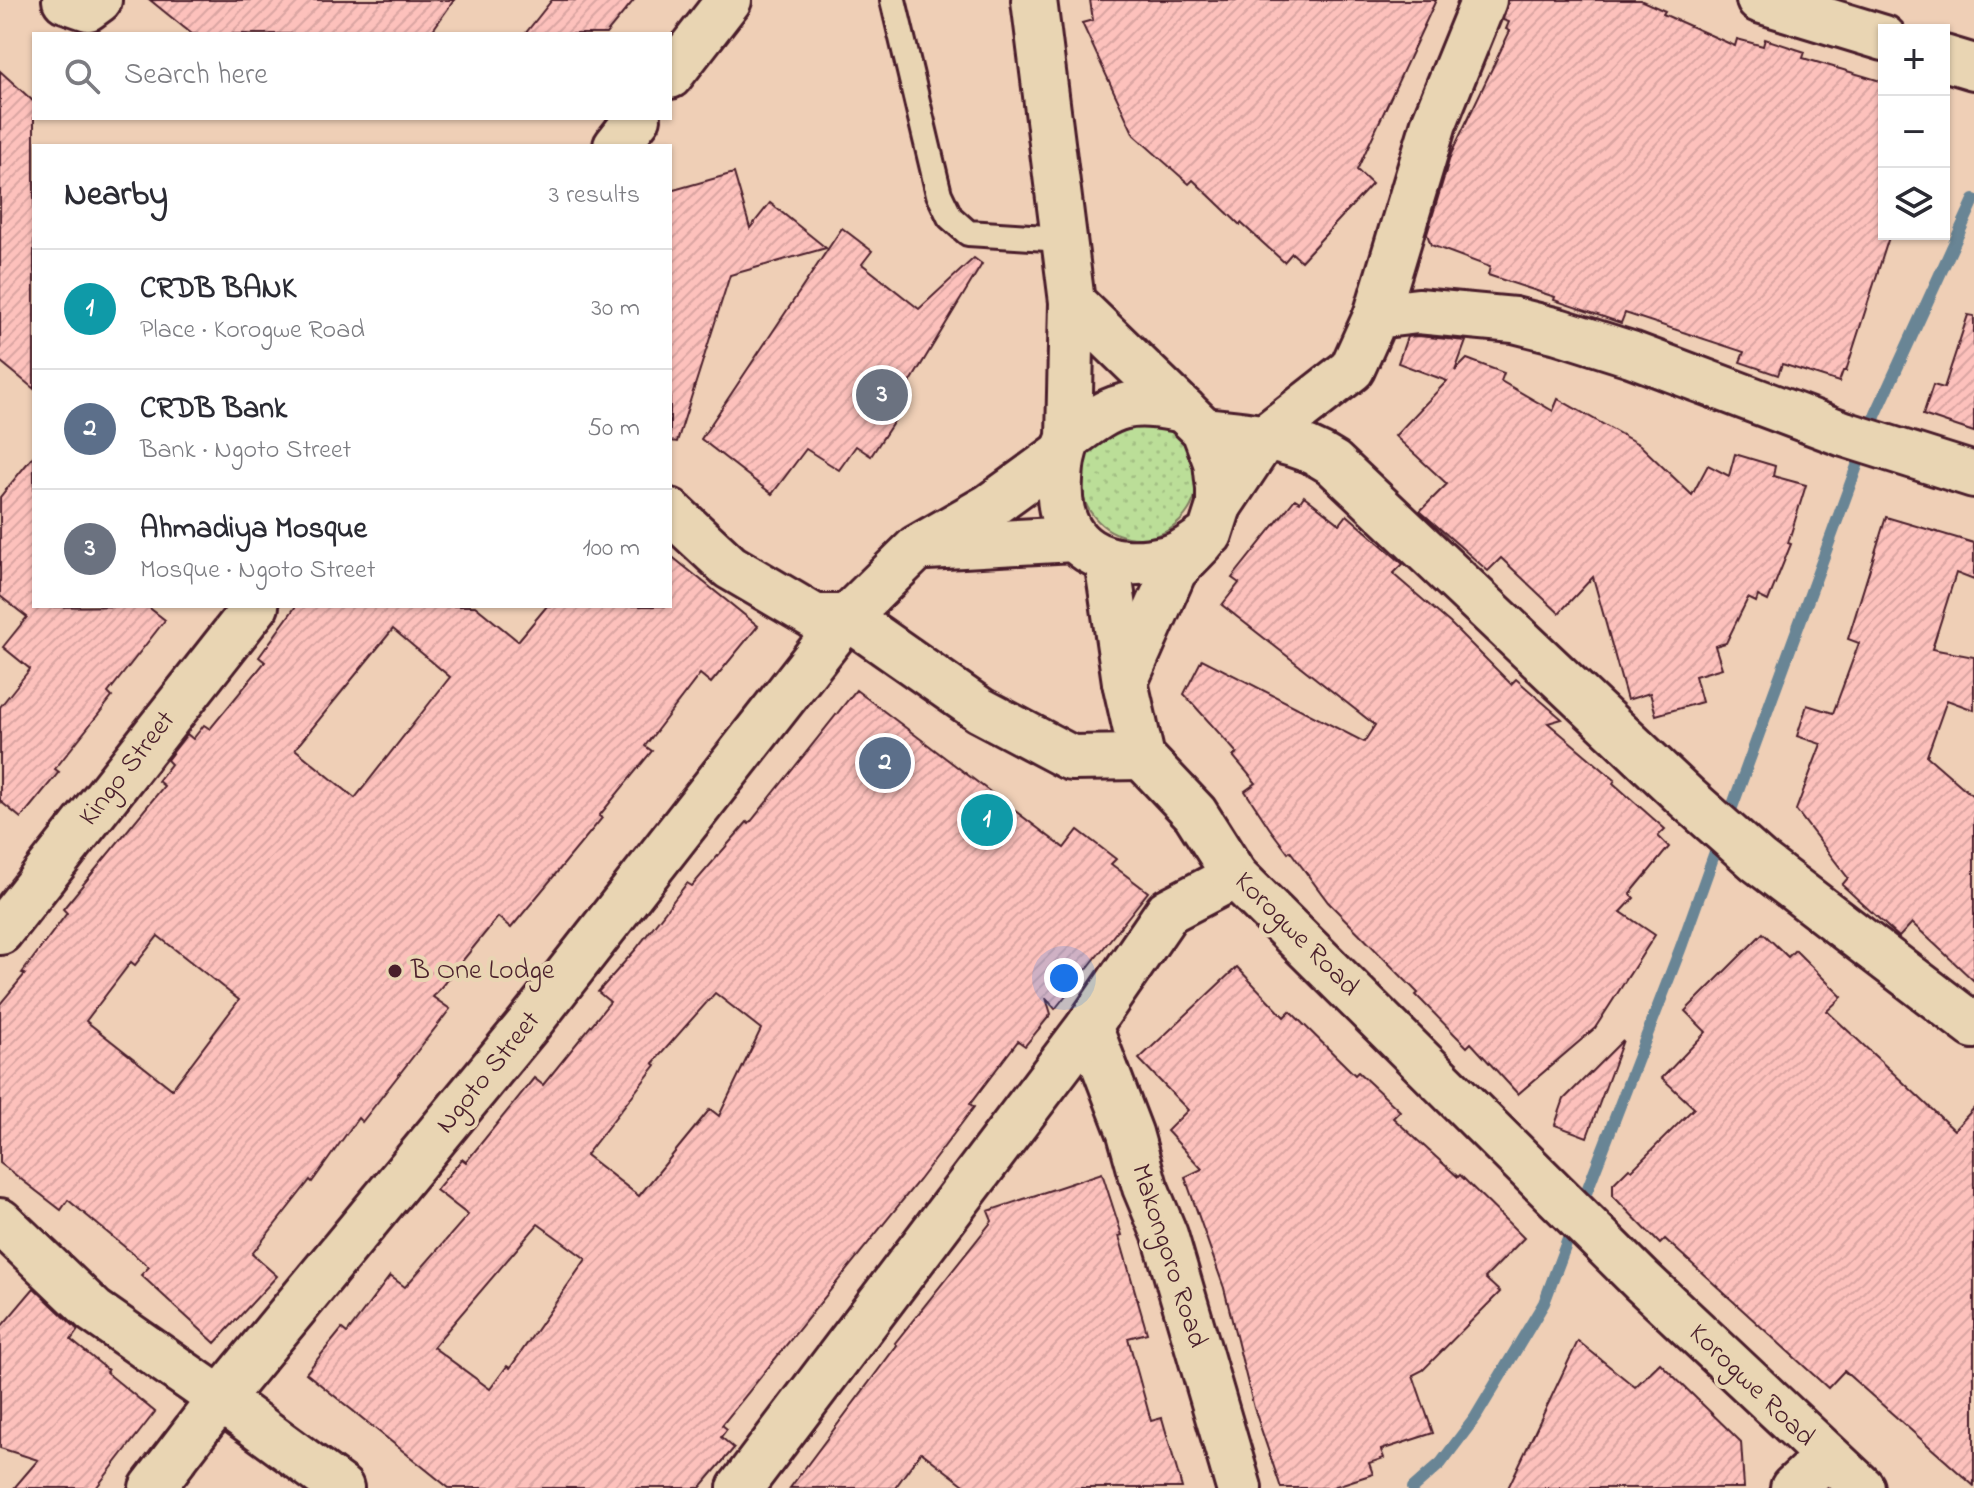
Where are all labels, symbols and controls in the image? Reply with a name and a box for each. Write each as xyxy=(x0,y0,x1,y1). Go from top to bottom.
map controls xyxy=(1878,24,1950,240)
button: + xyxy=(1878,24,1950,96)
search box xyxy=(32,32,672,120)
icon: search xyxy=(60,54,104,98)
text: Search here xyxy=(124,54,268,98)
button: − xyxy=(1878,96,1950,168)
button: layers xyxy=(1878,168,1950,240)
text: Nearby xyxy=(64,171,168,221)
text: 3 results xyxy=(549,177,640,215)
text: CRDB BANK xyxy=(140,268,296,312)
text: 1 xyxy=(86,290,94,328)
text: 30 m xyxy=(591,290,640,328)
text: Place · Korogwe Road xyxy=(140,312,365,350)
pin: 3 xyxy=(856,365,908,425)
text: CRDB Bank xyxy=(140,388,287,432)
text: 2 xyxy=(84,410,96,448)
text: 50 m xyxy=(587,410,640,448)
text: Bank · Ngoto Street xyxy=(140,432,351,470)
text: Ahmadiya Mosque xyxy=(140,508,367,552)
text: 3 xyxy=(85,530,95,568)
text: 100 m xyxy=(583,530,640,568)
text: Mosque · Ngoto Street xyxy=(140,552,375,590)
street label: Kingo Street xyxy=(70,702,186,836)
pin: 2 xyxy=(859,733,911,793)
pin: 1 xyxy=(961,790,1013,850)
street label: Korogwe Road xyxy=(1224,863,1368,1007)
place label: B One Lodge xyxy=(410,951,555,992)
your location xyxy=(1044,958,1084,998)
marker: B One Lodge xyxy=(386,962,404,980)
street label: Ngoto Street xyxy=(427,1003,551,1143)
street label: Makongoro Road xyxy=(1119,1159,1217,1353)
street label: Korogwe Road xyxy=(1678,1315,1824,1457)

